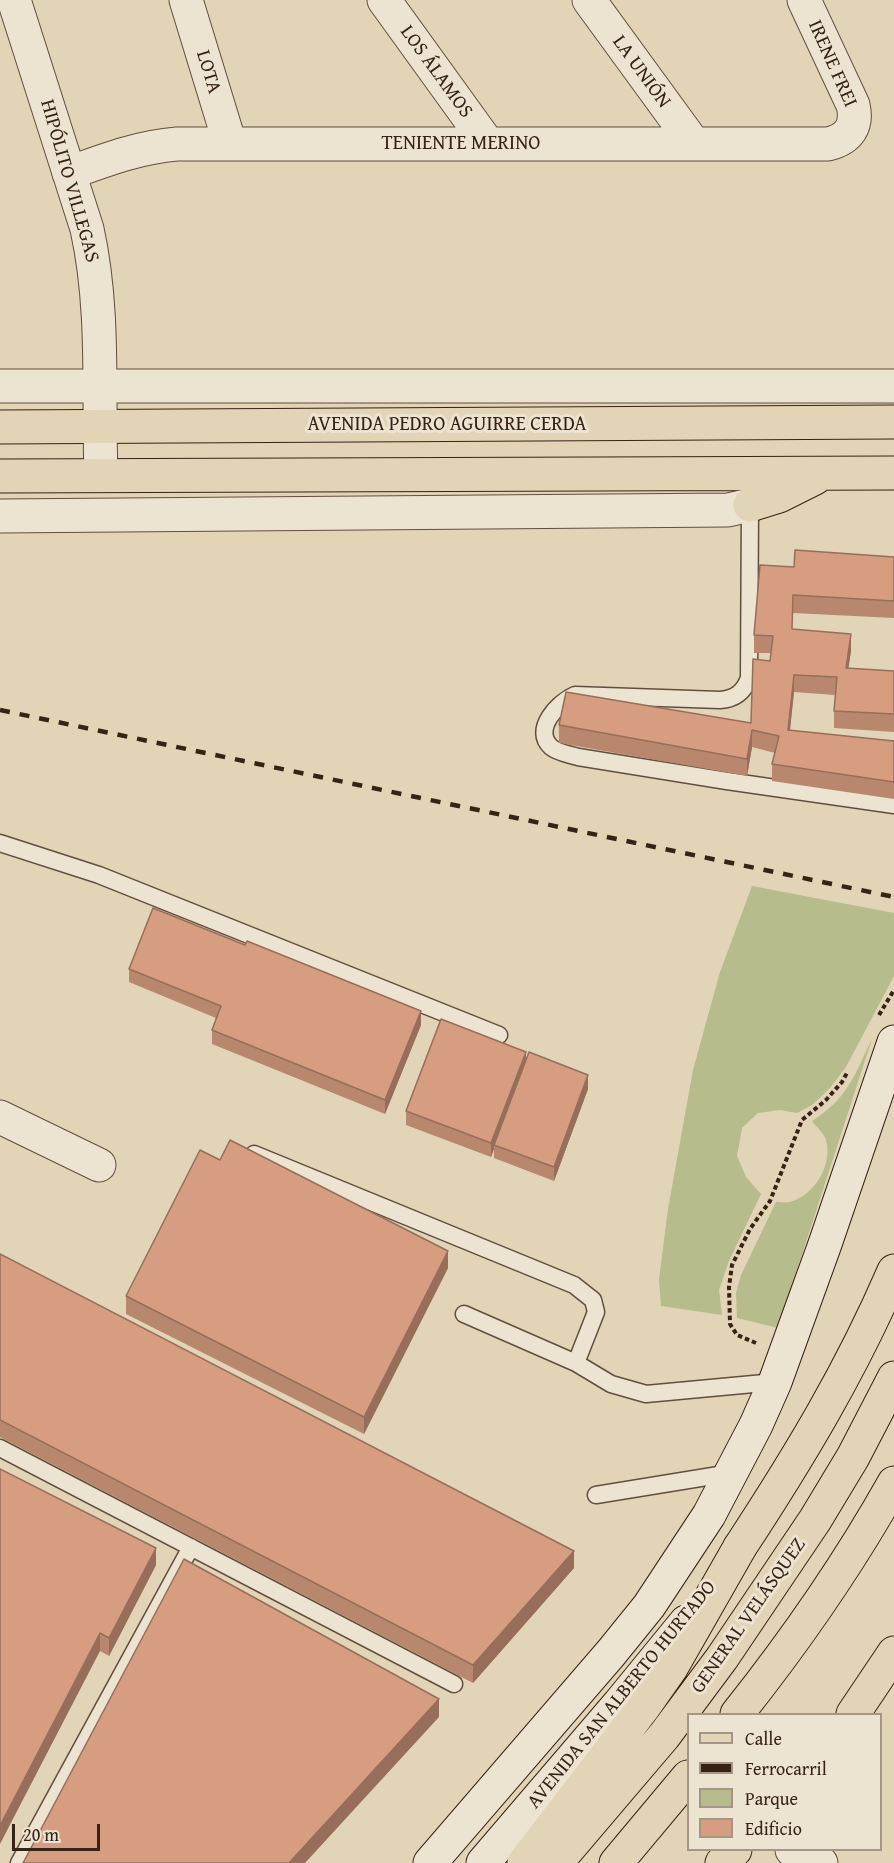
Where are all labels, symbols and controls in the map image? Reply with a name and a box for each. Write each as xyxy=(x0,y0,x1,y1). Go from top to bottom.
street label: IRENE FREI xyxy=(802,17,862,111)
street label: LOS ÁLAMOS xyxy=(394,21,478,123)
street label: LA UNIÓN xyxy=(607,31,675,113)
street label: LOTA xyxy=(190,47,226,97)
street label: HIPÓLITO VILLEGAS xyxy=(34,97,104,265)
street label: TENIENTE MERINO xyxy=(382,132,540,156)
street label: AVENIDA PEDRO AGUIRRE CERDA xyxy=(308,413,586,437)
street label: GENERAL VELÁSQUEZ xyxy=(686,1534,812,1698)
street label: AVENIDA SAN ALBERTO HURTADO xyxy=(522,1576,722,1814)
legend xyxy=(687,1713,882,1851)
text: Calle xyxy=(745,1725,782,1752)
text: Ferrocarril xyxy=(745,1755,827,1782)
text: Parque xyxy=(745,1785,798,1812)
scale bar xyxy=(15,1812,104,1850)
text: Edificio xyxy=(745,1815,802,1842)
text: 20 m xyxy=(23,1821,59,1848)

